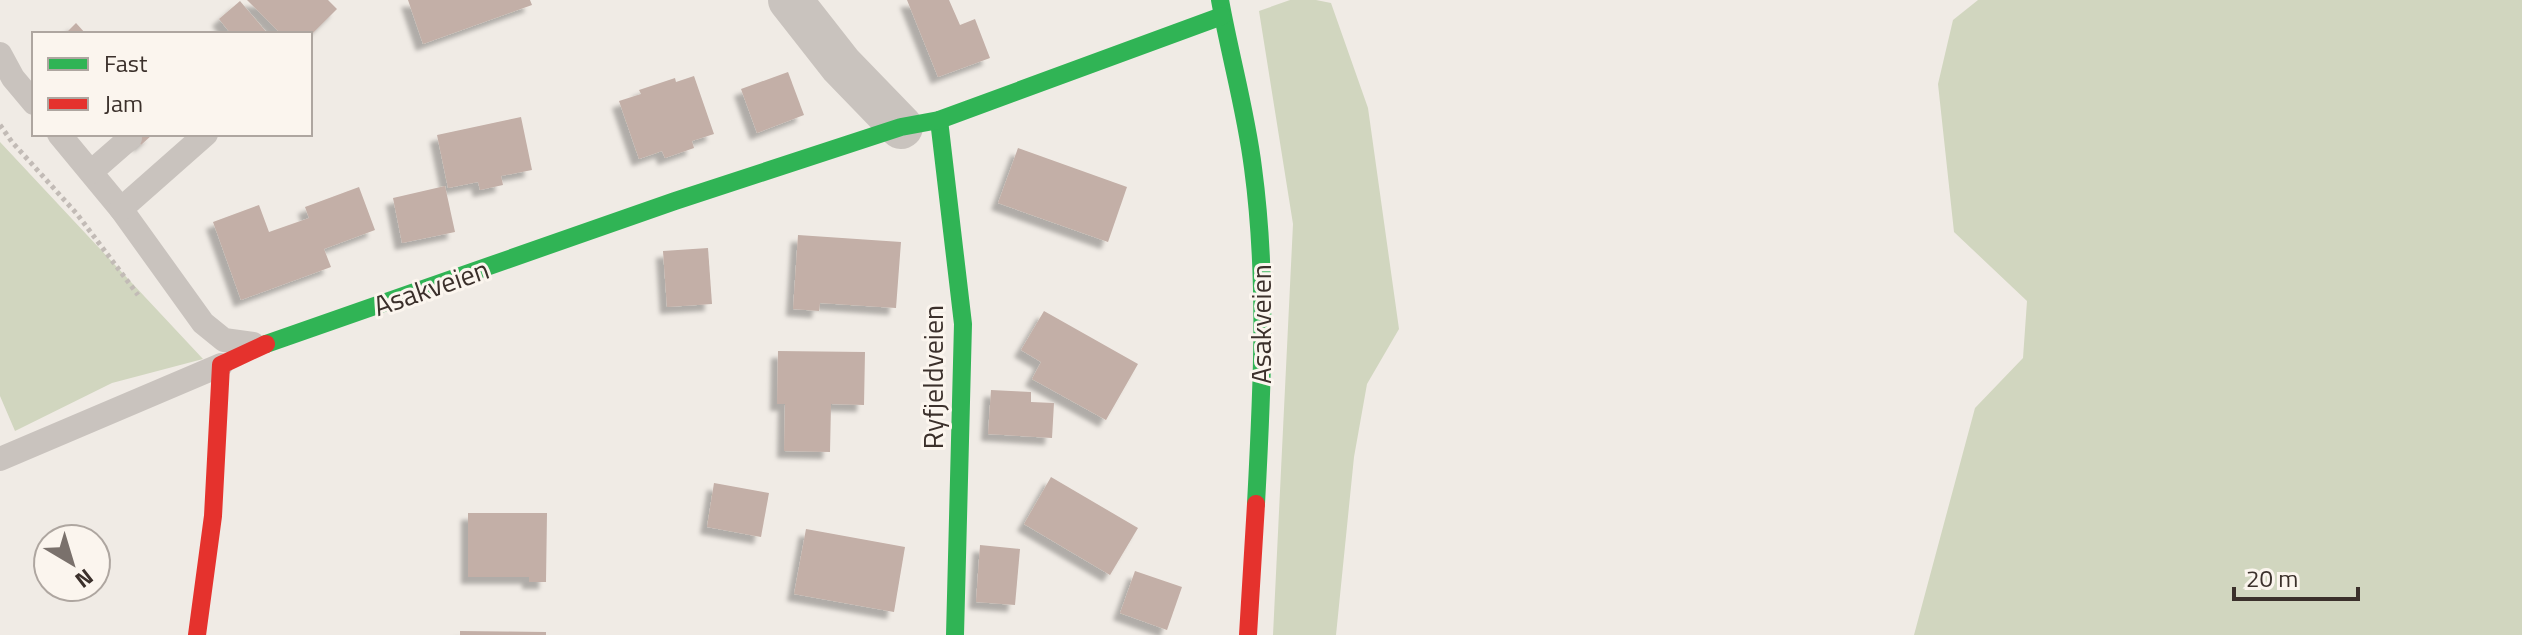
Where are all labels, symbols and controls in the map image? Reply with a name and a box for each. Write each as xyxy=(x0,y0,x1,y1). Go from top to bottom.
legend xyxy=(32,32,312,136)
text: Fast xyxy=(104,45,148,81)
text: Jam xyxy=(104,85,143,121)
street label: Asakveien xyxy=(367,247,495,327)
street label: Asakveien xyxy=(1239,264,1282,384)
street label: Ryfjeldveien xyxy=(911,305,954,449)
north arrow xyxy=(32,523,112,603)
scale bar xyxy=(2234,551,2358,601)
text: 20 m xyxy=(2246,560,2298,596)
text: N xyxy=(68,561,101,597)

